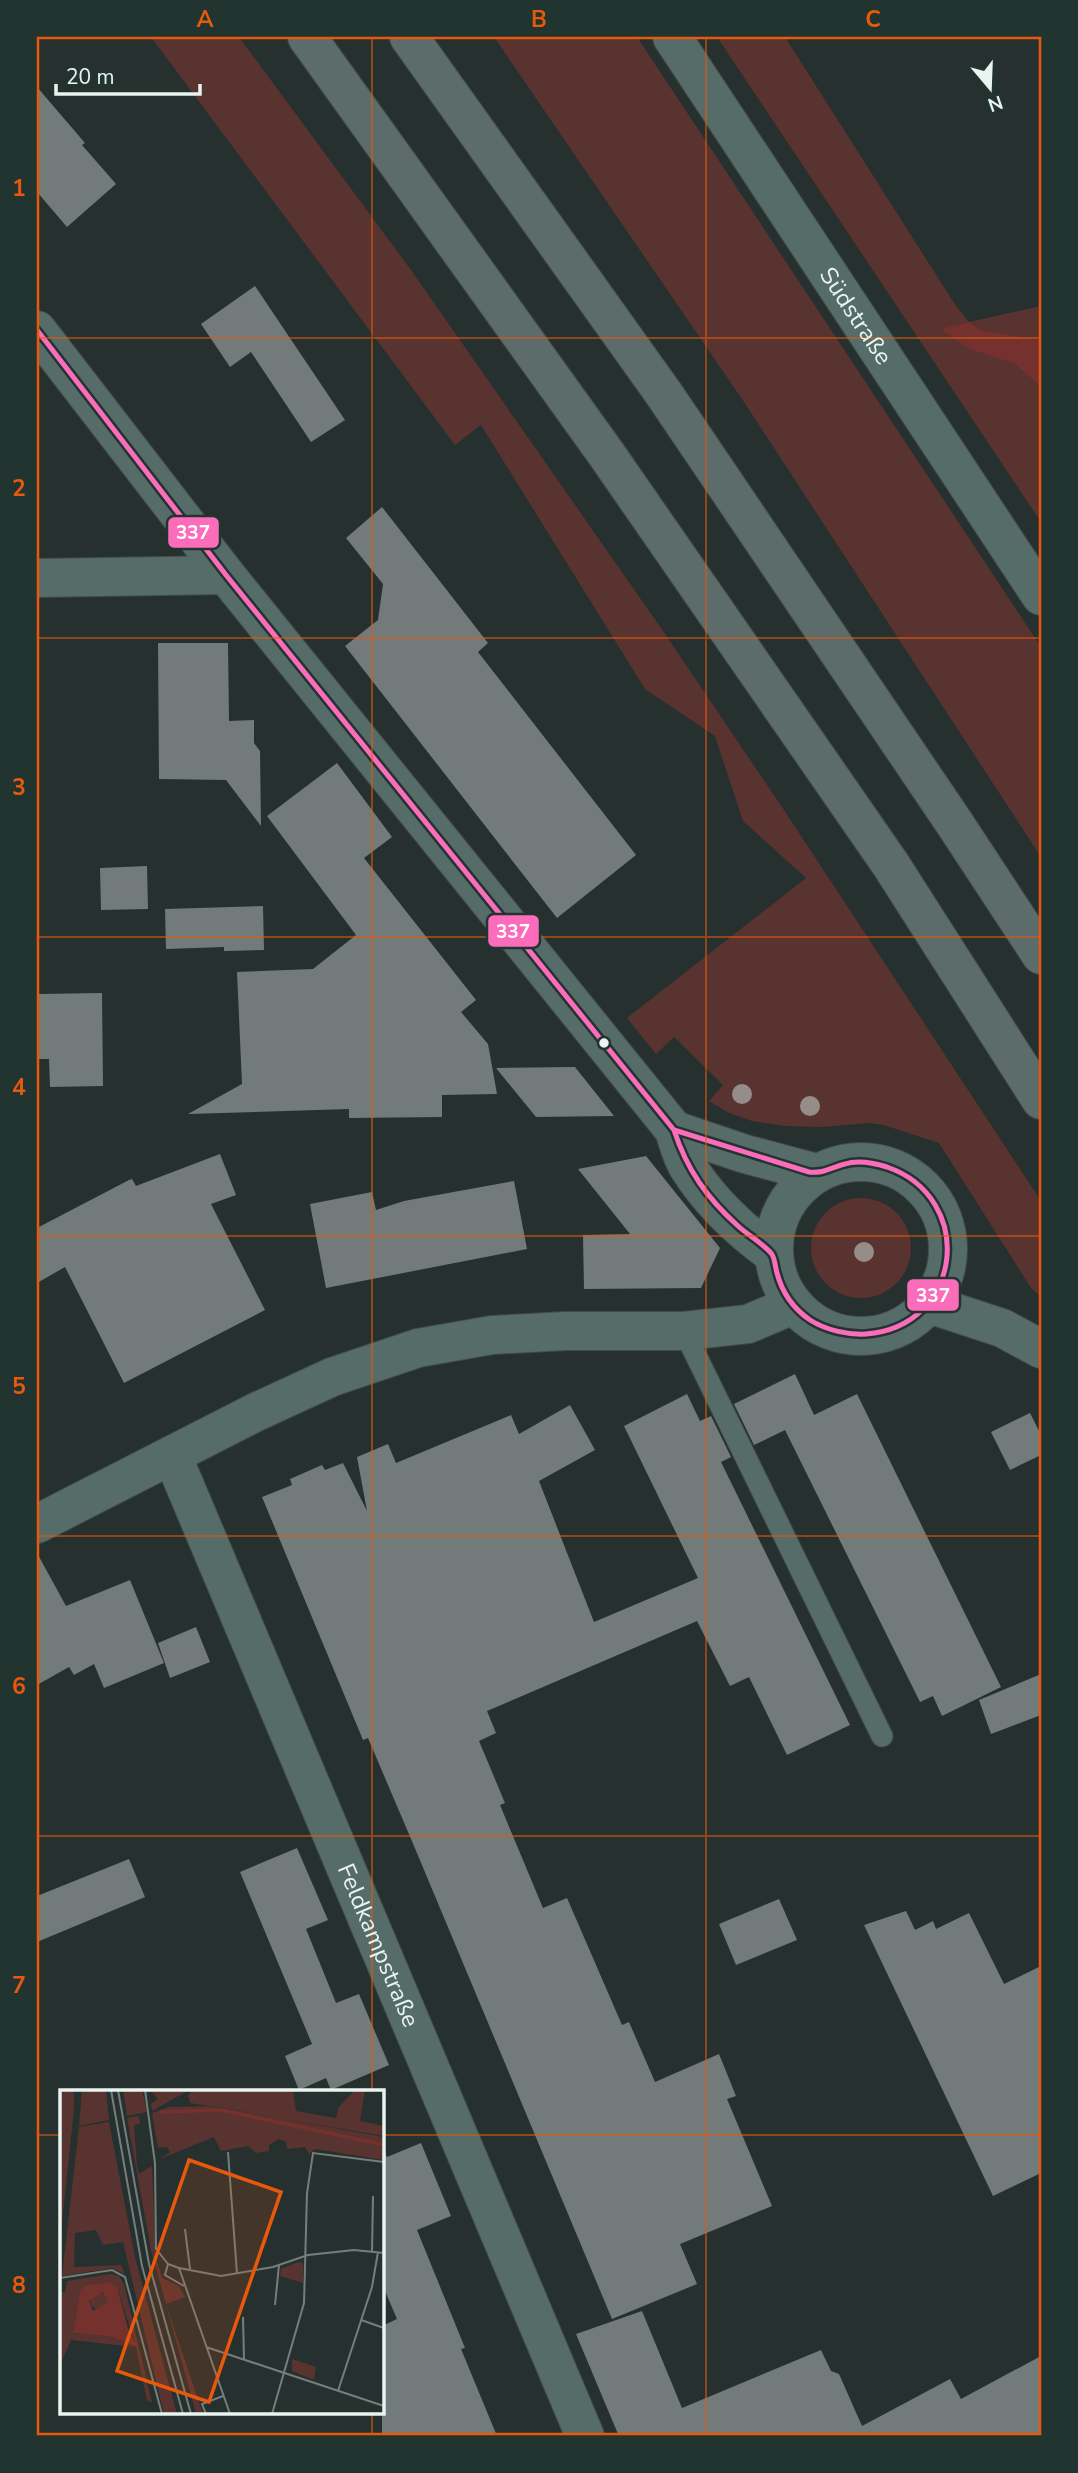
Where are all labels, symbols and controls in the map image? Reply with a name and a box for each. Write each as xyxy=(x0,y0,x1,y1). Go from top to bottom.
text: A xyxy=(196,4,214,35)
text: B xyxy=(531,4,547,35)
text: C xyxy=(865,4,881,35)
scale bar xyxy=(56,52,200,96)
north arrow xyxy=(956,52,1026,122)
text: 20 m xyxy=(66,63,115,91)
text: N xyxy=(984,89,1006,118)
text: 1 xyxy=(12,173,26,204)
street label: Südstraße xyxy=(812,261,900,371)
text: 2 xyxy=(12,473,26,504)
line badge: 337 xyxy=(167,516,220,549)
text: 337 xyxy=(176,520,210,546)
text: 3 xyxy=(12,772,26,803)
line badge: 337 xyxy=(487,914,540,948)
text: 337 xyxy=(496,919,530,945)
unlabelled marker xyxy=(597,1036,611,1050)
text: 4 xyxy=(12,1072,26,1103)
line badge: 337 xyxy=(906,1278,960,1312)
text: 337 xyxy=(916,1283,950,1309)
text: 5 xyxy=(12,1371,26,1402)
text: 6 xyxy=(12,1671,26,1702)
street label: Feldkampstraße xyxy=(330,1859,427,2032)
text: 7 xyxy=(12,1970,26,2001)
inset map xyxy=(60,2090,383,2414)
text: 8 xyxy=(12,2270,26,2301)

